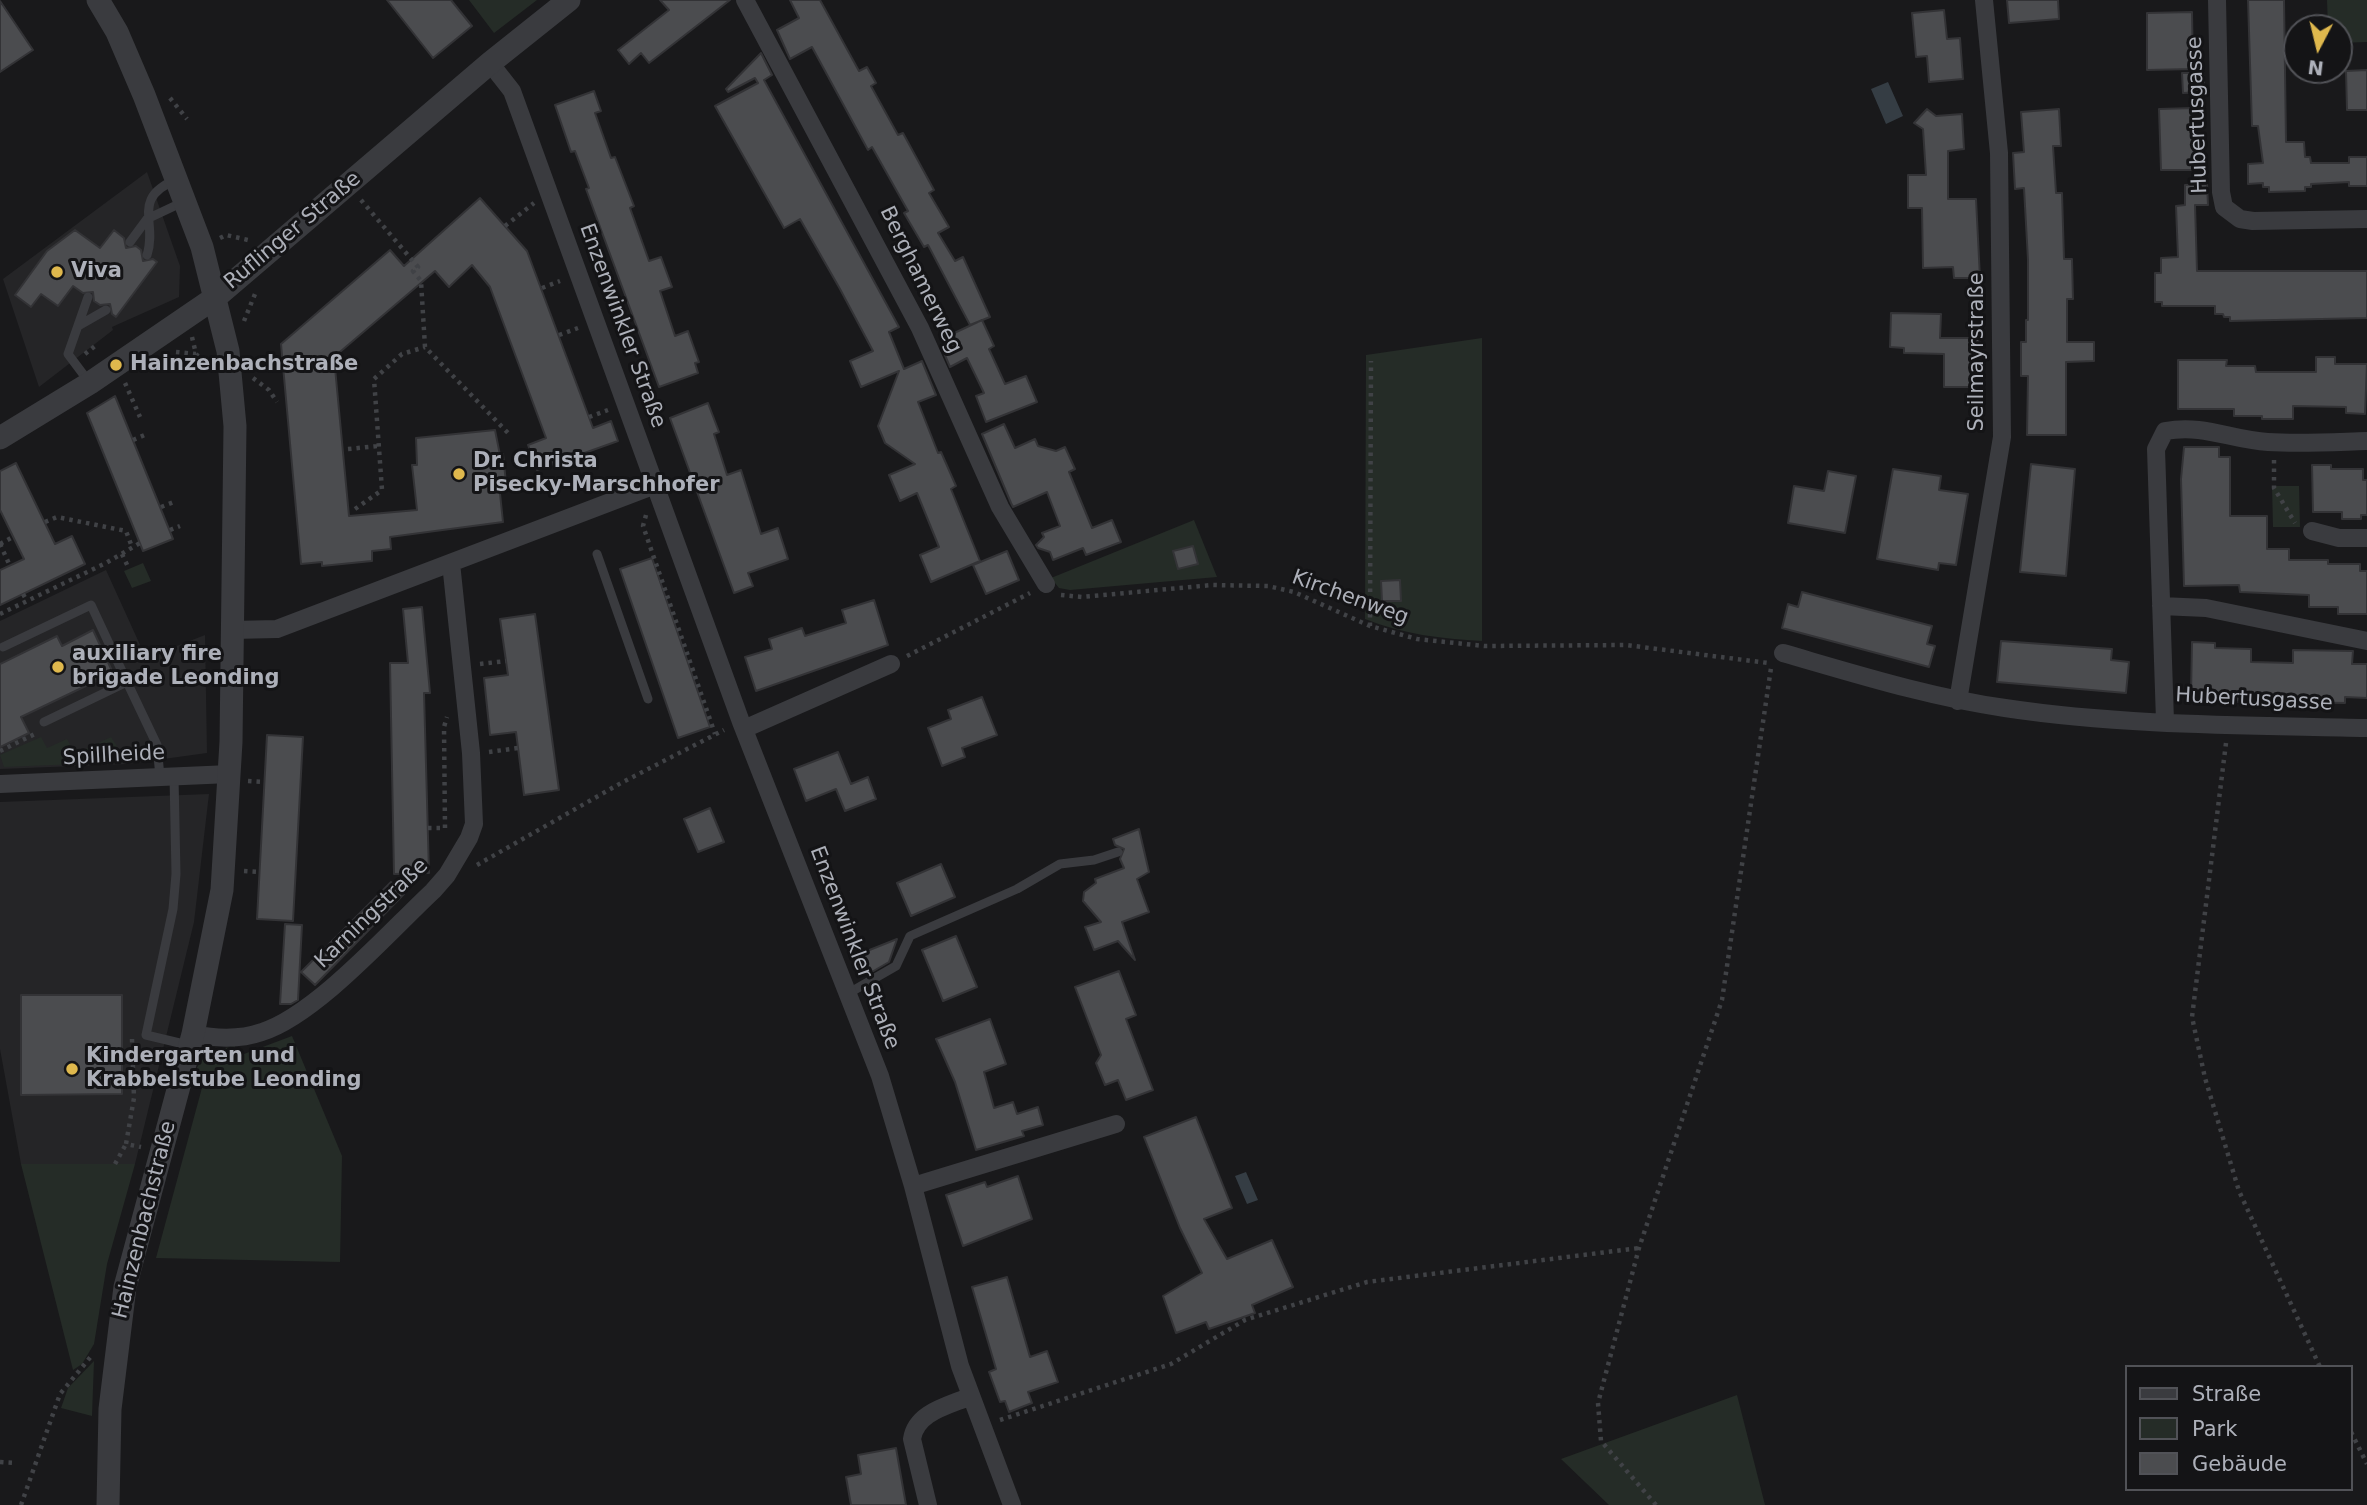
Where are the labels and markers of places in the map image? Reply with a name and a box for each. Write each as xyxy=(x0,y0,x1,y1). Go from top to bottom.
place label: Viva xyxy=(71,259,122,285)
marker: Viva xyxy=(49,264,65,280)
place label: Hainzenbachstraße xyxy=(130,352,358,378)
marker: Hainzenbachstraße xyxy=(108,357,124,373)
place label: Dr. Christa Pisecky-Marschhofer xyxy=(473,449,720,499)
marker: Dr. Christa Pisecky-Marschhofer xyxy=(451,466,467,482)
place label: auxiliary fire brigade Leonding xyxy=(72,642,280,692)
marker: auxiliary fire brigade Leonding xyxy=(50,659,66,675)
place label: Kindergarten und Krabbelstube Leonding xyxy=(86,1044,362,1094)
marker: Kindergarten und Krabbelstube Leonding xyxy=(64,1061,80,1077)

